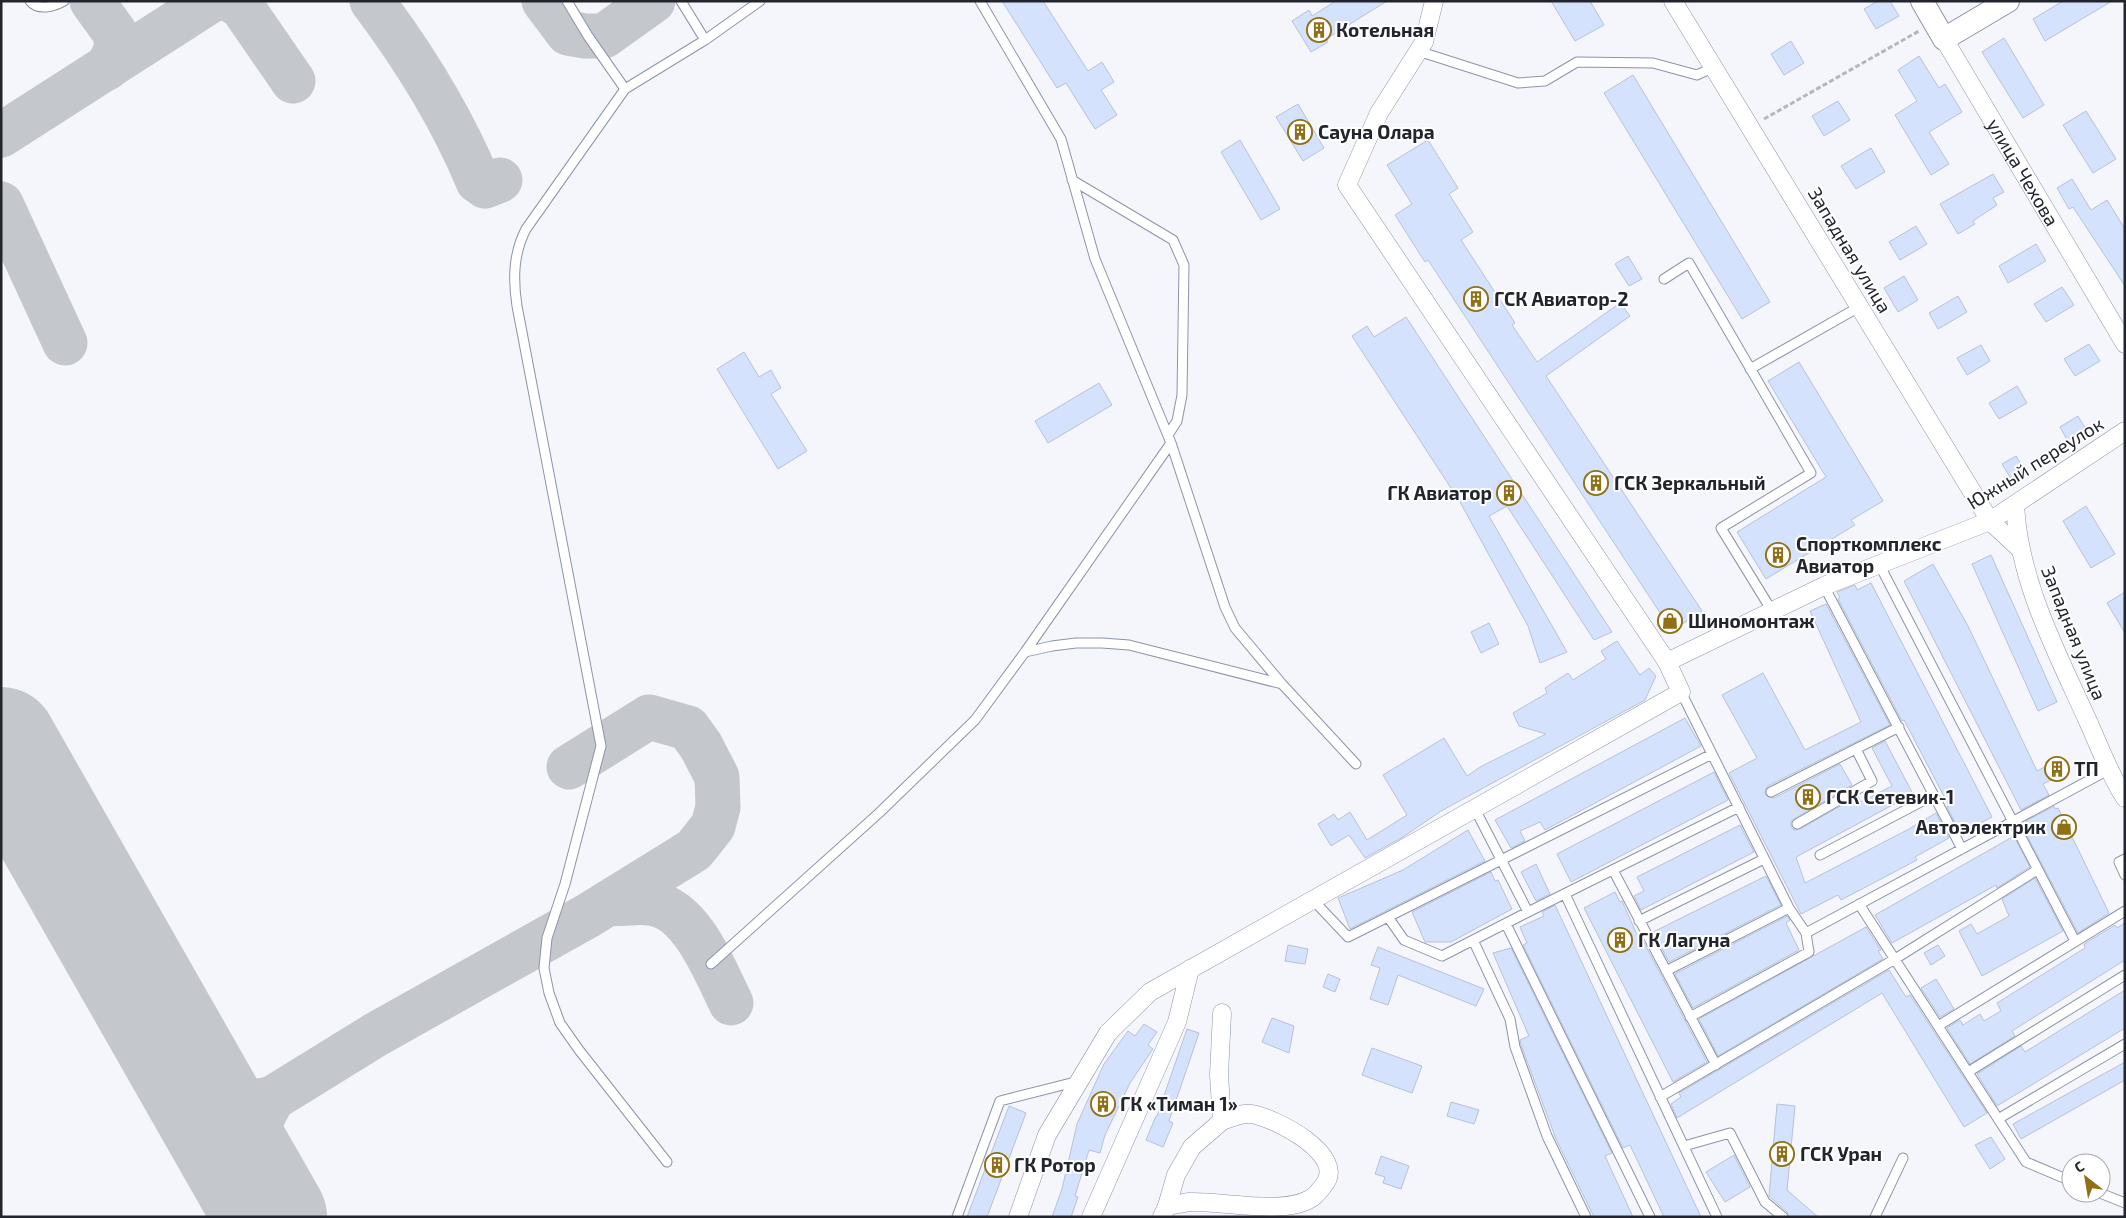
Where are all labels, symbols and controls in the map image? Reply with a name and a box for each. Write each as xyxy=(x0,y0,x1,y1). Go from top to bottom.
building icon: Котельная xyxy=(1306,17,1332,43)
place label: Котельная xyxy=(1336,18,1434,41)
street label: улица Чехова xyxy=(1982,114,2064,230)
building icon: Сауна Олара xyxy=(1287,119,1313,145)
place label: Сауна Олара xyxy=(1318,120,1435,143)
street label: Западная улица xyxy=(1803,183,1897,317)
building icon: ГСК Авиатор-2 xyxy=(1463,286,1489,312)
place label: ГСК Авиатор-2 xyxy=(1494,287,1629,310)
street label: Южный переулок xyxy=(1962,411,2108,515)
building icon: ГСК Зеркальный xyxy=(1583,470,1609,496)
place label: ГСК Зеркальный xyxy=(1614,471,1766,494)
building icon: ГК Авиатор xyxy=(1496,480,1522,506)
place label: ГК Авиатор xyxy=(1387,481,1492,504)
place label: Спорткомплекс Авиатор xyxy=(1796,532,1942,577)
building icon: Спорткомплекс Авиатор xyxy=(1765,542,1791,568)
street label: Западная улица xyxy=(2036,562,2112,704)
shop icon: Шиномонтаж xyxy=(1657,608,1683,634)
place label: Шиномонтаж xyxy=(1688,609,1815,632)
building icon: ТП xyxy=(2044,756,2070,782)
place label: ТП xyxy=(2074,757,2099,780)
building icon: ГСК Сетевик-1 xyxy=(1795,784,1821,810)
place label: ГСК Сетевик-1 xyxy=(1826,785,1954,808)
shop icon: Автоэлектрик xyxy=(2051,814,2077,840)
place label: Автоэлектрик xyxy=(1916,815,2046,838)
building icon: ГК Лагуна xyxy=(1607,927,1633,953)
place label: ГК Лагуна xyxy=(1638,928,1730,951)
building icon: ГК «Тиман 1» xyxy=(1090,1091,1116,1117)
place label: ГК «Тиман 1» xyxy=(1120,1092,1238,1115)
building icon: ГСК Уран xyxy=(1769,1141,1795,1167)
place label: ГСК Уран xyxy=(1800,1142,1882,1165)
building icon: ГК Ротор xyxy=(984,1152,1010,1178)
place label: ГК Ротор xyxy=(1014,1153,1096,1176)
north arrow xyxy=(2061,1153,2111,1203)
text: С xyxy=(2071,1157,2087,1176)

